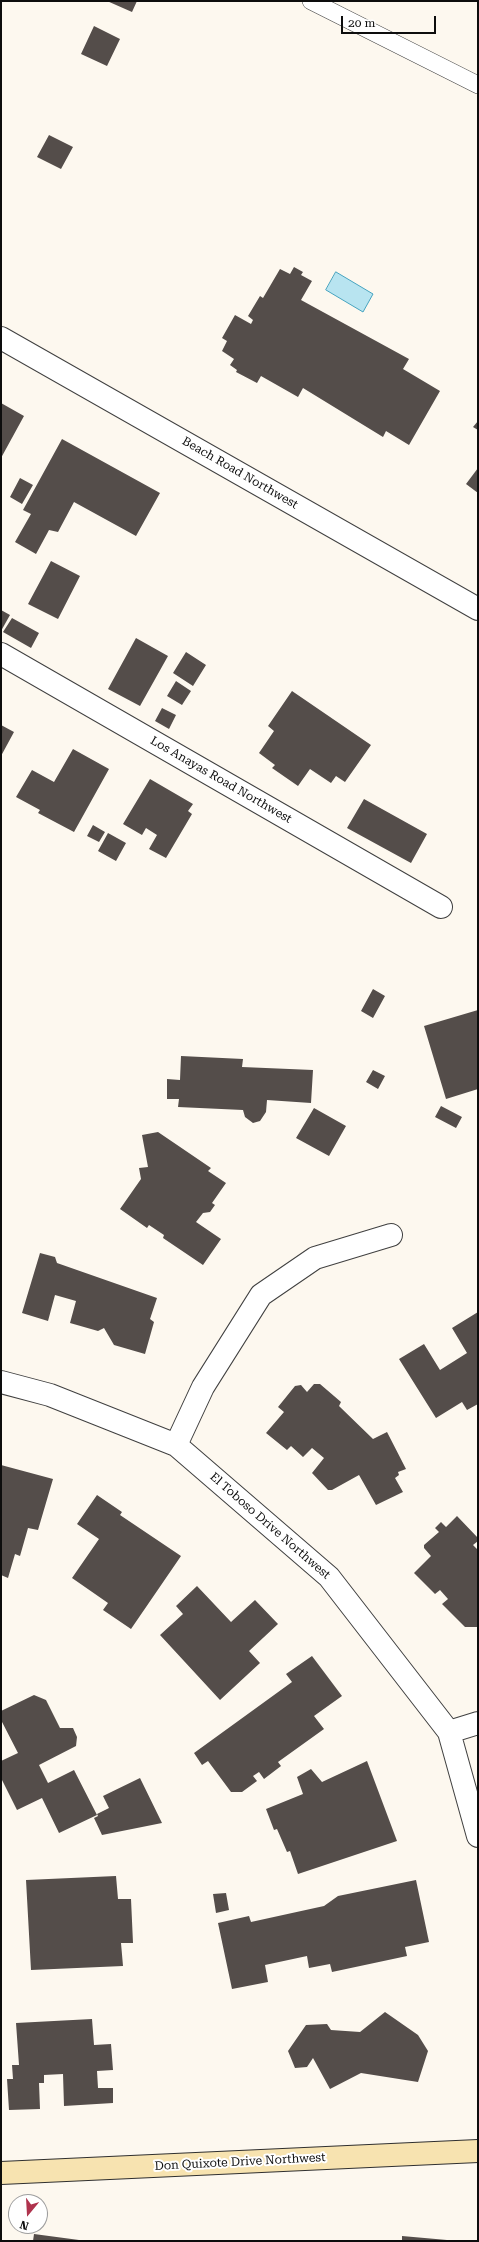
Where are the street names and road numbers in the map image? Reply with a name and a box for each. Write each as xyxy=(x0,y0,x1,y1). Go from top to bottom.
street label: Beach Road Northwest xyxy=(179,434,301,512)
street label: Los Anayas Road Northwest xyxy=(148,734,294,826)
street label: El Toboso Drive Northwest xyxy=(207,1470,333,1582)
street label: Don Quixote Drive Northwest xyxy=(154,2150,326,2174)

